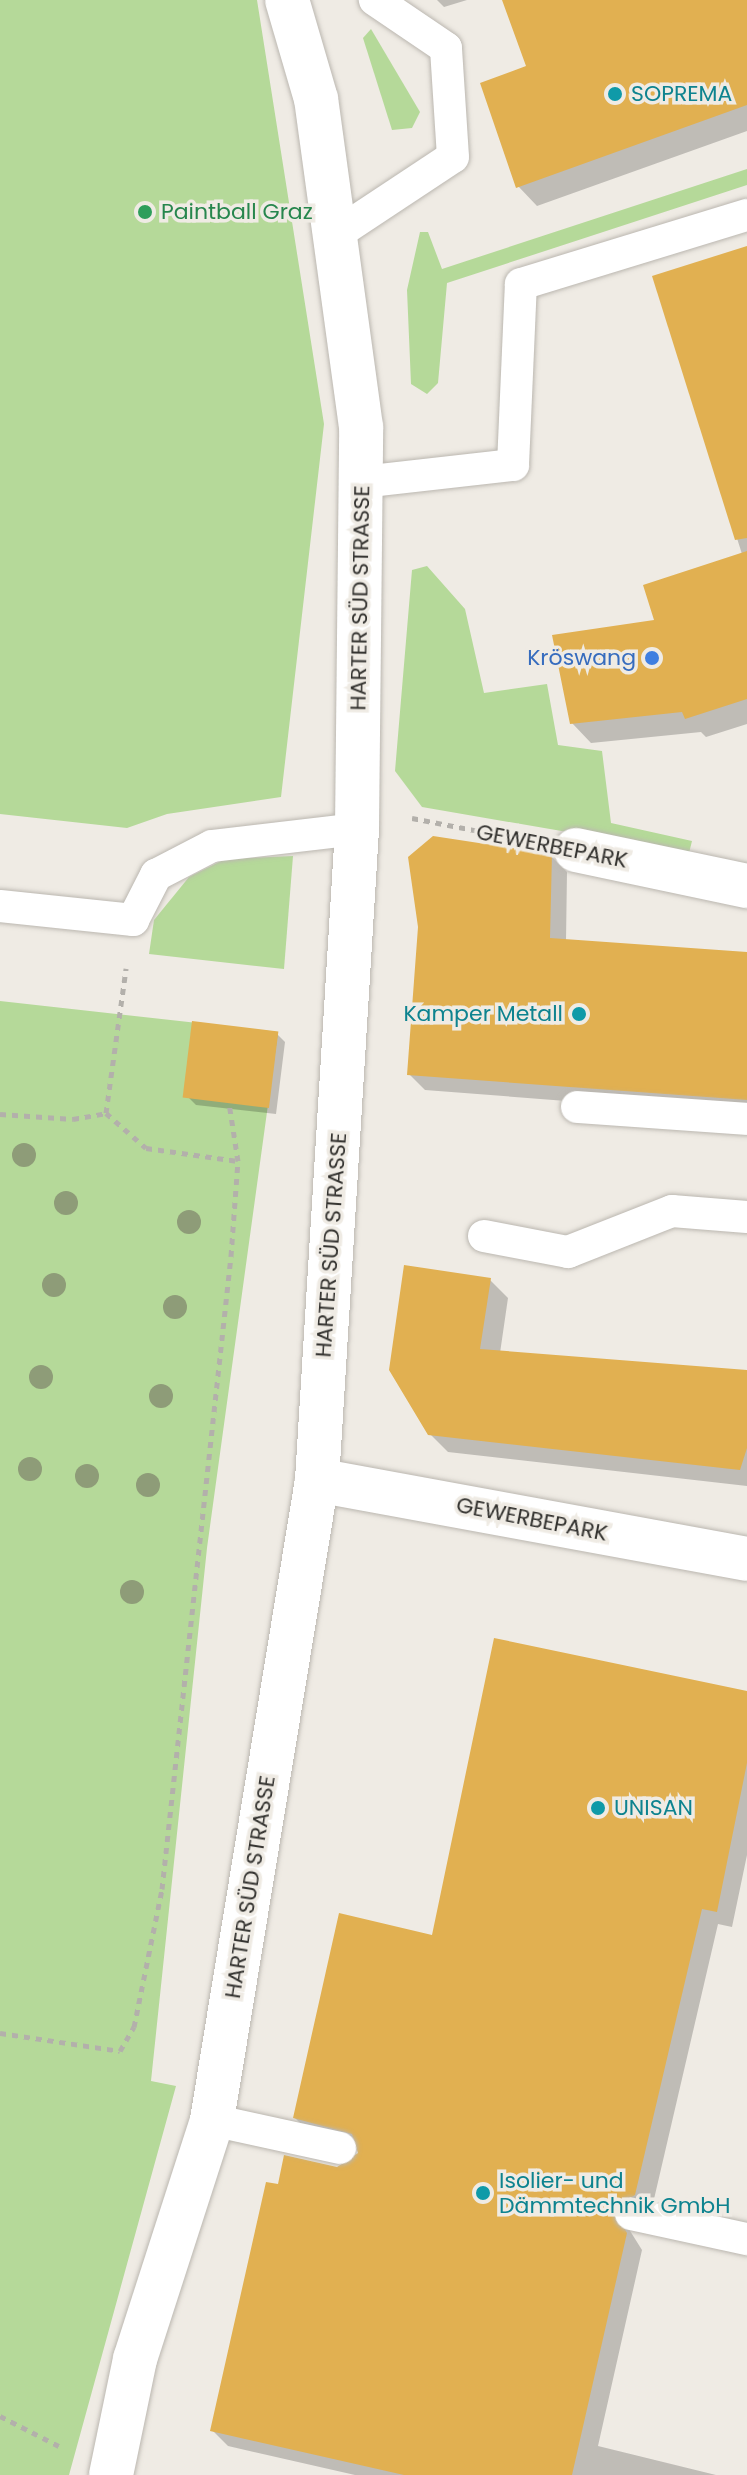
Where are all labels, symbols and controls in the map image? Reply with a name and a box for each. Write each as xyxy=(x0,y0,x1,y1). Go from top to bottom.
place label: SOPREMA xyxy=(631,81,732,107)
marker: SOPREMA xyxy=(606,85,624,103)
place label: Paintball Graz xyxy=(161,199,313,225)
marker: Paintball Graz xyxy=(136,203,154,221)
street label: HARTER SÜD STRASSE xyxy=(345,485,375,711)
place label: Kröswang xyxy=(527,645,636,671)
marker: Kröswang xyxy=(643,649,661,667)
street label: GEWERBEPARK xyxy=(474,818,630,874)
place label: Kamper Metall xyxy=(403,1001,563,1027)
marker: Kamper Metall xyxy=(570,1005,588,1023)
street label: HARTER SÜD STRASSE xyxy=(310,1132,352,1358)
street label: GEWERBEPARK xyxy=(454,1491,610,1547)
street label: HARTER SÜD STRASSE xyxy=(219,1774,281,2000)
place label: UNISAN xyxy=(614,1795,693,1821)
marker: UNISAN xyxy=(589,1799,607,1817)
place label: Isolier- und Dämmtechnik GmbH xyxy=(499,2167,730,2218)
marker: Isolier- und Dämmtechnik GmbH xyxy=(474,2184,492,2202)

